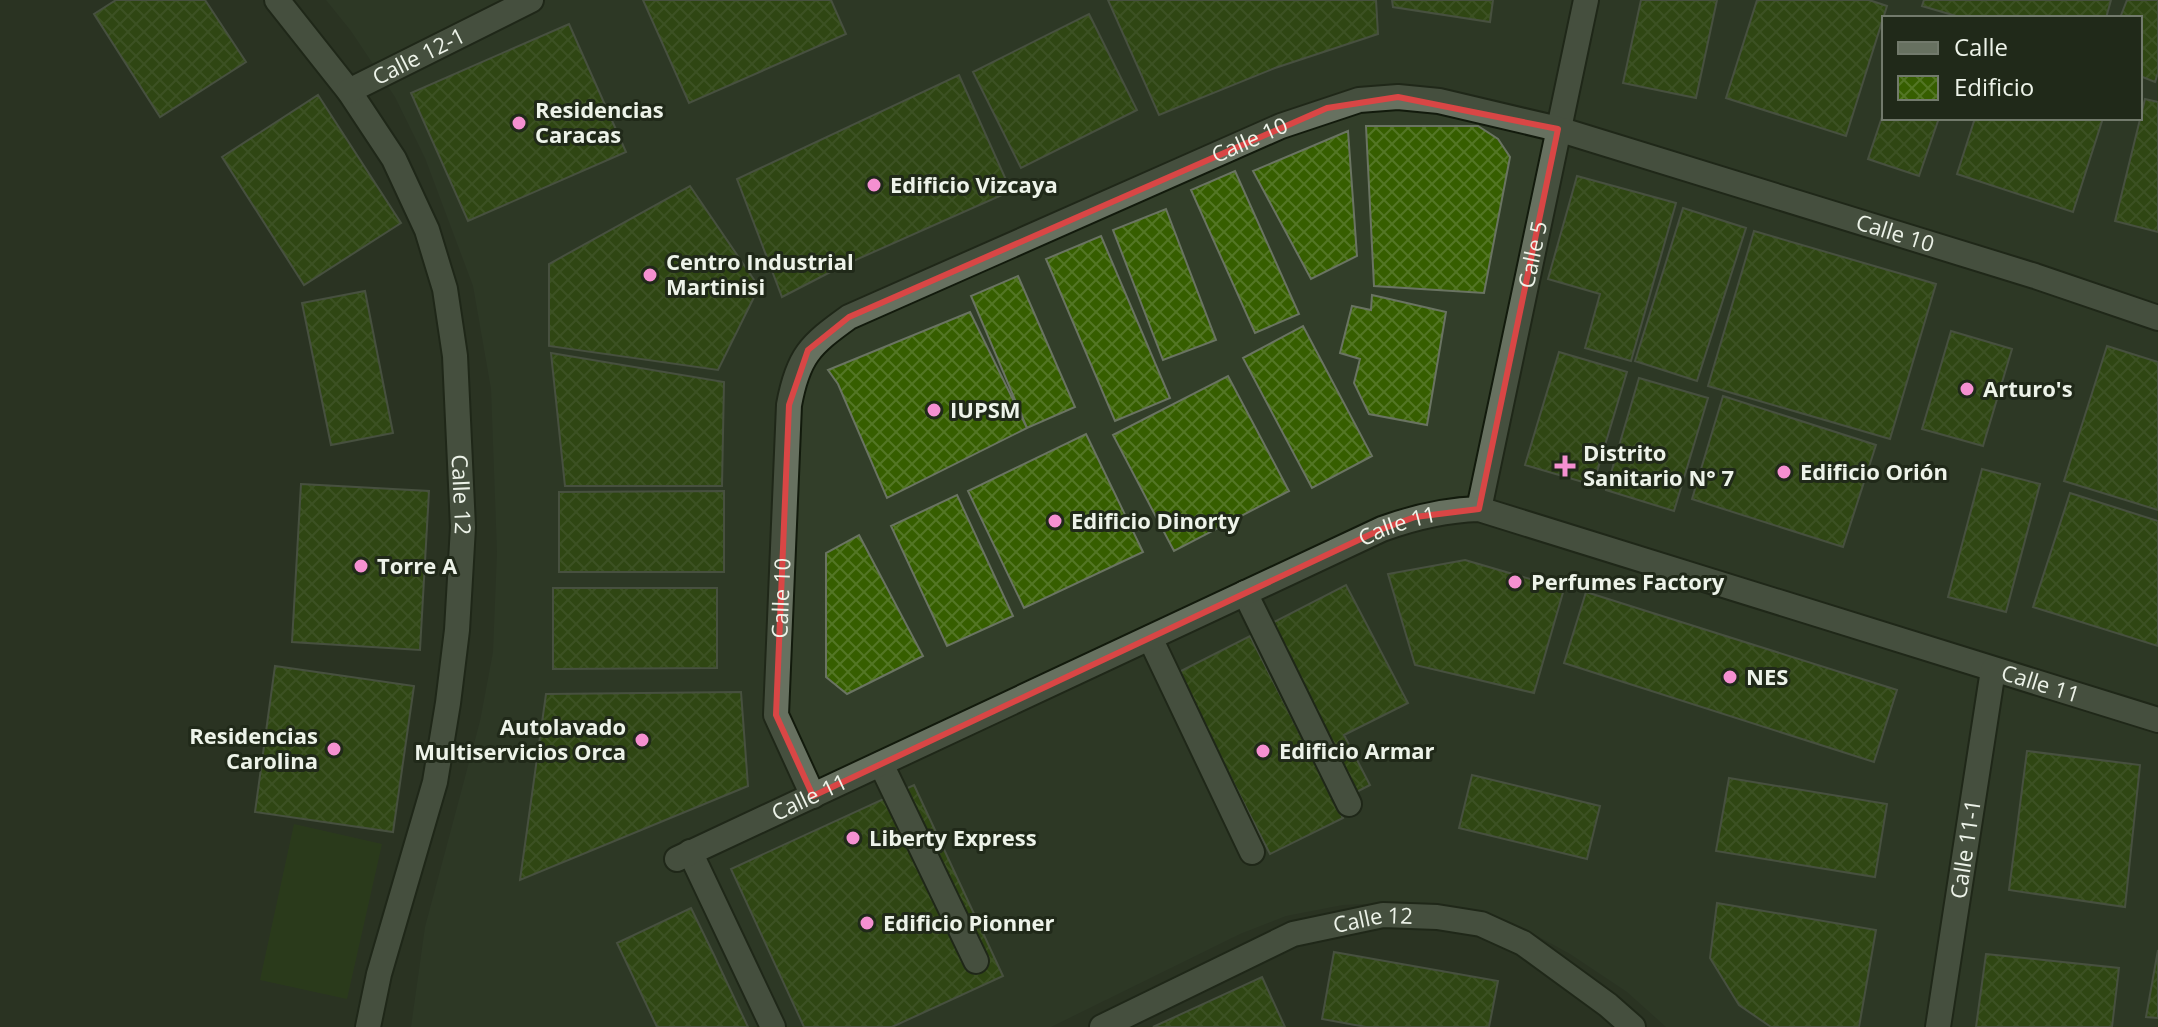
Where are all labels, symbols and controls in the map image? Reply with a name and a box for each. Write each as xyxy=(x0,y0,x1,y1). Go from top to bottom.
legend xyxy=(1882,16,2142,120)
street label: Calle 12-1 xyxy=(367,19,470,91)
text: Calle xyxy=(1954,30,2008,63)
text: Edificio xyxy=(1954,70,2034,103)
place label: Residencias Caracas xyxy=(535,94,664,149)
street label: Calle 10 xyxy=(1206,109,1292,169)
marker: Residencias Caracas xyxy=(510,114,528,132)
place label: Edificio Vizcaya xyxy=(890,169,1058,199)
marker: Edificio Vizcaya xyxy=(865,176,883,194)
street label: Calle 10 xyxy=(1853,206,1938,258)
street label: Calle 5 xyxy=(1510,218,1553,291)
place label: Centro Industrial Martinisi xyxy=(666,246,854,301)
marker: Centro Industrial Martinisi xyxy=(641,266,659,284)
place label: Arturo's xyxy=(1983,373,2073,403)
marker: Arturo's xyxy=(1958,380,1976,398)
place label: IUPSM xyxy=(950,394,1021,424)
marker: IUPSM xyxy=(925,401,943,419)
place label: Distrito Sanitario N° 7 xyxy=(1583,437,1734,492)
street label: Calle 12 xyxy=(446,454,479,536)
marker: Distrito Sanitario N° 7 xyxy=(1554,455,1576,477)
place label: Edificio Orión xyxy=(1800,456,1948,486)
marker: Edificio Orión xyxy=(1775,463,1793,481)
street label: Calle 11 xyxy=(1353,498,1439,552)
place label: Edificio Dinorty xyxy=(1071,505,1240,535)
marker: Edificio Dinorty xyxy=(1046,512,1064,530)
place label: Torre A xyxy=(377,550,458,580)
marker: Torre A xyxy=(352,557,370,575)
street label: Calle 10 xyxy=(763,557,797,639)
place label: Perfumes Factory xyxy=(1531,566,1725,596)
marker: Perfumes Factory xyxy=(1506,573,1524,591)
street label: Calle 11 xyxy=(1998,656,2084,709)
place label: NES xyxy=(1746,661,1788,691)
marker: NES xyxy=(1721,668,1739,686)
place label: Autolavado Multiservicios Orca xyxy=(414,711,626,766)
place label: Residencias Carolina xyxy=(189,720,318,775)
marker: Autolavado Multiservicios Orca xyxy=(633,731,651,749)
place label: Edificio Armar xyxy=(1279,735,1435,765)
marker: Residencias Carolina xyxy=(325,740,343,758)
marker: Edificio Armar xyxy=(1254,742,1272,760)
street label: Calle 11 xyxy=(766,766,852,827)
street label: Calle 11-1 xyxy=(1942,797,1987,901)
place label: Liberty Express xyxy=(869,822,1037,852)
marker: Liberty Express xyxy=(844,829,862,847)
street label: Calle 12 xyxy=(1330,899,1413,939)
place label: Edificio Pionner xyxy=(883,907,1055,937)
marker: Edificio Pionner xyxy=(858,914,876,932)

